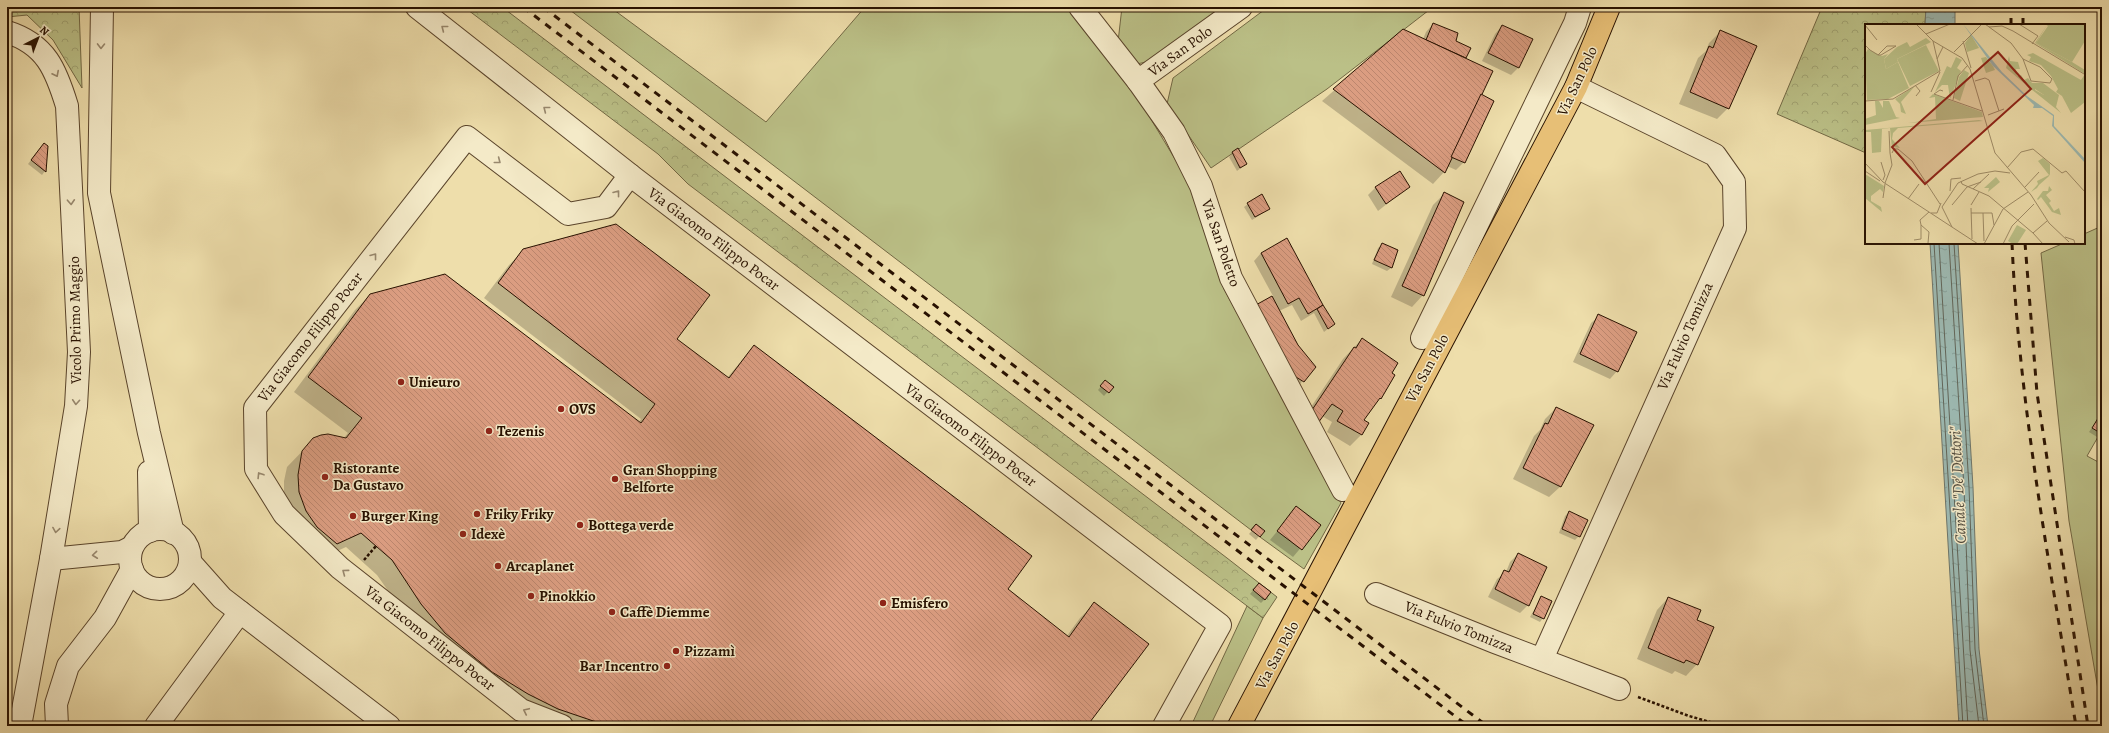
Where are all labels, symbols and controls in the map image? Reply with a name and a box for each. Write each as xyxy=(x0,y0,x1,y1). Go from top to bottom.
north arrow xyxy=(18,18,58,58)
street label: Via San Polo xyxy=(1143,21,1216,82)
text: N xyxy=(36,23,52,39)
inset map xyxy=(1865,24,2085,244)
one-way arrow xyxy=(441,26,448,33)
one-way arrow xyxy=(97,43,105,49)
street label: Via San Polo xyxy=(1552,43,1602,120)
one-way arrow xyxy=(51,70,59,77)
one-way arrow xyxy=(544,106,551,113)
one-way arrow xyxy=(494,156,501,163)
street label: Via Giacomo Filippo Pocar xyxy=(643,182,784,295)
one-way arrow xyxy=(612,190,619,197)
street label: Via San Poletto xyxy=(1196,196,1245,289)
one-way arrow xyxy=(67,199,76,205)
one-way arrow xyxy=(369,254,376,261)
street label: Vicolo Primo Maggio xyxy=(64,256,86,385)
street label: Via Giacomo Filippo Pocar xyxy=(252,268,367,407)
street label: Via Fulvio Tomizza xyxy=(1652,279,1718,394)
street label: Via San Polo xyxy=(1400,330,1453,407)
place label: Unieuro xyxy=(409,372,461,392)
marker: Unieuro xyxy=(396,377,406,387)
street label: Via Giacomo Filippo Pocar xyxy=(900,378,1041,491)
one-way arrow xyxy=(72,399,81,405)
place label: OVS xyxy=(569,399,596,419)
marker: OVS xyxy=(556,404,566,414)
place label: Tezenis xyxy=(497,421,544,441)
water label: Canale "De' Dottori" xyxy=(1944,425,1972,544)
marker: Tezenis xyxy=(484,426,494,436)
place label: Ristorante Da Gustavo xyxy=(333,458,404,495)
place label: Gran Shopping Belforte xyxy=(623,460,718,497)
one-way arrow xyxy=(257,472,265,479)
marker: Ristorante Da Gustavo xyxy=(320,472,330,482)
marker: Gran Shopping Belforte xyxy=(610,474,620,484)
place label: Friky Friky xyxy=(485,504,555,524)
place label: Burger King xyxy=(361,506,439,526)
marker: Friky Friky xyxy=(472,509,482,519)
marker: Burger King xyxy=(348,511,358,521)
place label: Bottega verde xyxy=(588,515,674,535)
marker: Bottega verde xyxy=(575,520,585,530)
place label: Idexè xyxy=(471,524,505,544)
one-way arrow xyxy=(52,527,61,533)
marker: Idexè xyxy=(458,529,468,539)
one-way arrow xyxy=(92,550,98,559)
place label: Arcaplanet xyxy=(505,556,574,576)
marker: Arcaplanet xyxy=(493,561,503,571)
one-way arrow xyxy=(343,570,350,577)
street label: Via Giacomo Filippo Pocar xyxy=(360,580,499,695)
place label: Pinokkio xyxy=(539,586,596,606)
marker: Pinokkio xyxy=(526,591,536,601)
place label: Emisfero xyxy=(891,593,949,613)
street label: Via Fulvio Tomizza xyxy=(1401,596,1516,658)
marker: Emisfero xyxy=(878,598,888,608)
place label: Caffè Diemme xyxy=(620,602,710,622)
marker: Caffè Diemme xyxy=(607,607,617,617)
street label: Via San Polo xyxy=(1250,617,1303,694)
place label: Pizzamì xyxy=(684,641,736,661)
marker: Pizzamì xyxy=(671,646,681,656)
place label: Bar Incentro xyxy=(579,656,659,676)
marker: Bar Incentro xyxy=(662,661,672,671)
one-way arrow xyxy=(522,708,530,716)

